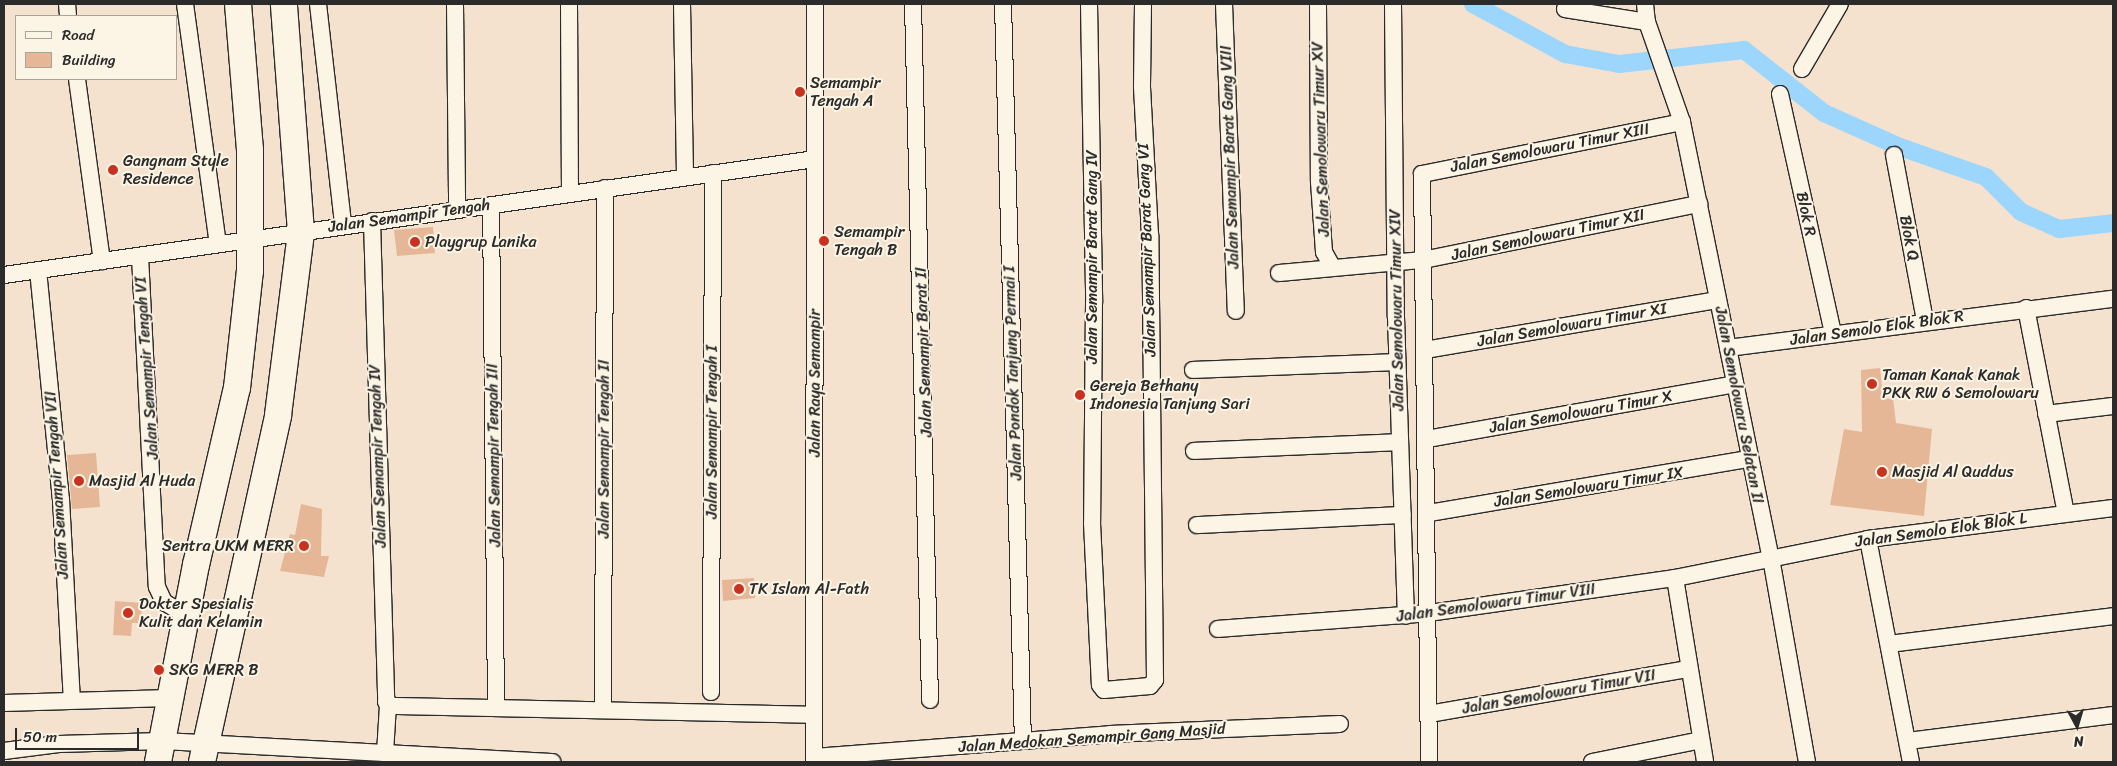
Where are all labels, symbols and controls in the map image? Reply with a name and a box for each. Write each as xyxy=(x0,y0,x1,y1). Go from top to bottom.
legend xyxy=(15,15,178,80)
text: Road xyxy=(62,22,94,48)
street label: Jalan Semolowaru Timur XV xyxy=(1308,41,1334,237)
street label: Jalan Semampir Barat Gang VIII xyxy=(1217,45,1243,269)
text: Building xyxy=(62,47,116,73)
place label: Semampir Tengah A xyxy=(810,73,880,111)
marker: Semampir Tengah A xyxy=(794,86,806,98)
street label: Jalan Semolowaru Timur XIII xyxy=(1449,119,1651,177)
street label: Jalan Semampir Barat Gang VI xyxy=(1134,143,1160,357)
street label: Jalan Semampir Barat Gang IV xyxy=(1082,150,1102,364)
place label: Gangnam Style Residence xyxy=(123,151,229,189)
marker: Gangnam Style Residence xyxy=(107,164,119,176)
street label: Blok R xyxy=(1792,190,1820,238)
street label: Jalan Semampir Tengah xyxy=(326,195,492,237)
street label: Jalan Semolowaru Timur XII xyxy=(1450,205,1646,265)
street label: Jalan Semolowaru Timur XIV xyxy=(1386,209,1408,411)
street label: Blok Q xyxy=(1895,214,1923,262)
place label: Semampir Tengah B xyxy=(834,222,904,260)
place label: Playgrup Lanika xyxy=(425,232,536,252)
marker: Semampir Tengah B xyxy=(818,235,830,247)
marker: Playgrup Lanika xyxy=(409,236,421,248)
street label: Jalan Pondok Tanjung Permai I xyxy=(1000,265,1026,481)
street label: Jalan Semampir Barat II xyxy=(911,266,937,438)
street label: Jalan Semampir Tengah VI xyxy=(131,275,163,461)
street label: Jalan Semolowaru Timur XI xyxy=(1476,299,1668,351)
street label: Jalan Semolowaru Selatan II xyxy=(1710,305,1768,505)
street label: Jalan Semolo Elok Blok R xyxy=(1789,306,1965,350)
street label: Jalan Raya Semampir xyxy=(805,308,825,458)
street label: Jalan Semampir Tengah I xyxy=(702,345,722,519)
street label: Jalan Semampir Tengah II xyxy=(594,359,614,539)
street label: Jalan Semampir Tengah III xyxy=(483,363,505,547)
street label: Jalan Semampir Tengah IV xyxy=(365,364,391,548)
place label: Taman Kanak Kanak PKK RW 6 Semolowaru xyxy=(1882,365,2040,403)
place label: Gereja Bethany Indonesia Tanjung Sari xyxy=(1090,376,1250,414)
marker: Taman Kanak Kanak PKK RW 6 Semolowaru xyxy=(1866,378,1878,390)
street label: Jalan Semolowaru Timur X xyxy=(1488,386,1674,438)
marker: Gereja Bethany Indonesia Tanjung Sari xyxy=(1074,389,1086,401)
street label: Jalan Semampir Tengah VII xyxy=(41,390,73,580)
street label: Jalan Semolowaru Timur IX xyxy=(1493,462,1685,512)
place label: Masjid Al Quddus xyxy=(1892,462,2013,482)
marker: Masjid Al Quddus xyxy=(1876,466,1888,478)
place label: Masjid Al Huda xyxy=(89,471,195,491)
marker: Masjid Al Huda xyxy=(73,475,85,487)
street label: Jalan Semolo Elok Blok L xyxy=(1854,508,2028,552)
place label: Sentra UKM MERR xyxy=(162,536,294,556)
marker: Sentra UKM MERR xyxy=(298,540,310,552)
place label: TK Islam Al-Fath xyxy=(749,579,869,599)
street label: Jalan Semolowaru Timur VIII xyxy=(1395,580,1597,626)
marker: TK Islam Al-Fath xyxy=(733,583,745,595)
place label: Dokter Spesialis Kulit dan Kelamin xyxy=(139,594,263,632)
marker: Dokter Spesialis Kulit dan Kelamin xyxy=(121,606,135,620)
place label: SKG MERR B xyxy=(169,660,258,680)
marker: SKG MERR B xyxy=(153,664,165,676)
street label: Jalan Semolowaru Timur VII xyxy=(1461,666,1657,718)
north arrow xyxy=(2052,701,2102,751)
scale bar xyxy=(18,718,141,750)
street label: Jalan Medokan Semampir Gang Masjid xyxy=(958,719,1226,757)
text: 50 m xyxy=(23,724,57,750)
text: N xyxy=(2072,728,2085,754)

